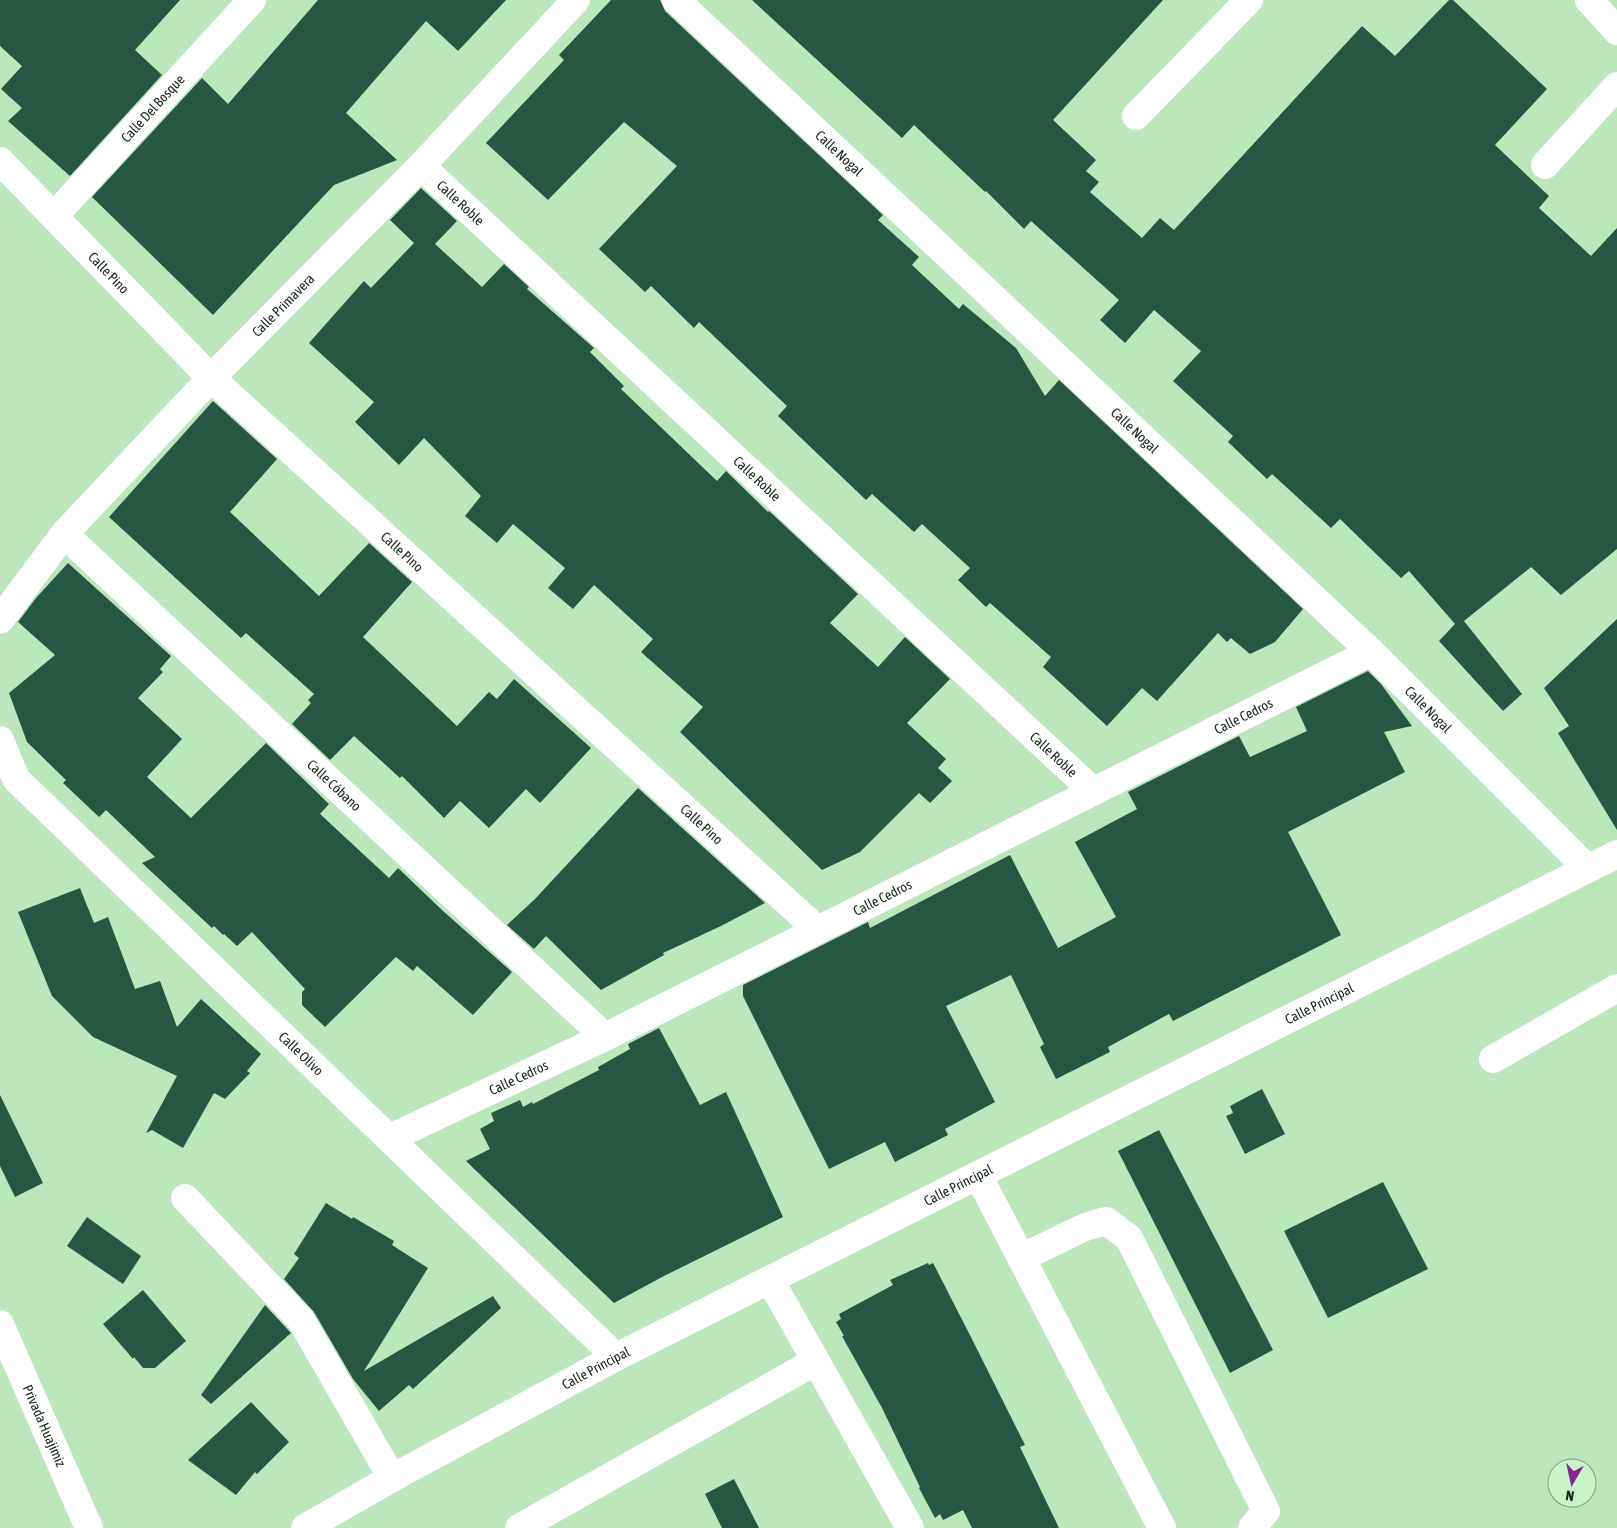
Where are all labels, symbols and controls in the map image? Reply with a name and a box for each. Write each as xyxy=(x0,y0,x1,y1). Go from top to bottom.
street label: Calle Del Bosque xyxy=(118,71,188,146)
street label: Calle Nogal xyxy=(812,127,867,180)
street label: Calle Roble xyxy=(434,177,487,229)
street label: Calle Pino xyxy=(85,249,132,297)
street label: Calle Primavera xyxy=(249,271,318,340)
street label: Calle Nogal xyxy=(1108,404,1162,457)
street label: Calle Roble xyxy=(730,453,784,504)
street label: Calle Pino xyxy=(378,529,427,575)
street label: Calle Nogal xyxy=(1402,683,1455,736)
street label: Calle Cedros xyxy=(1211,695,1275,738)
street label: Calle Roble xyxy=(1027,729,1081,780)
street label: Calle Cóbano xyxy=(304,756,365,814)
street label: Calle Pino xyxy=(677,801,726,848)
street label: Calle Cedros xyxy=(851,876,914,919)
street label: Calle Principal xyxy=(1282,980,1357,1028)
street label: Calle Olivo xyxy=(275,1029,327,1079)
street label: Calle Cedros xyxy=(486,1057,551,1098)
street label: Calle Principal xyxy=(921,1161,996,1209)
street label: Calle Principal xyxy=(559,1343,633,1393)
street label: Privada Huajimiz xyxy=(20,1382,69,1469)
north arrow xyxy=(1547,1458,1597,1508)
text: N xyxy=(1565,1487,1575,1504)

